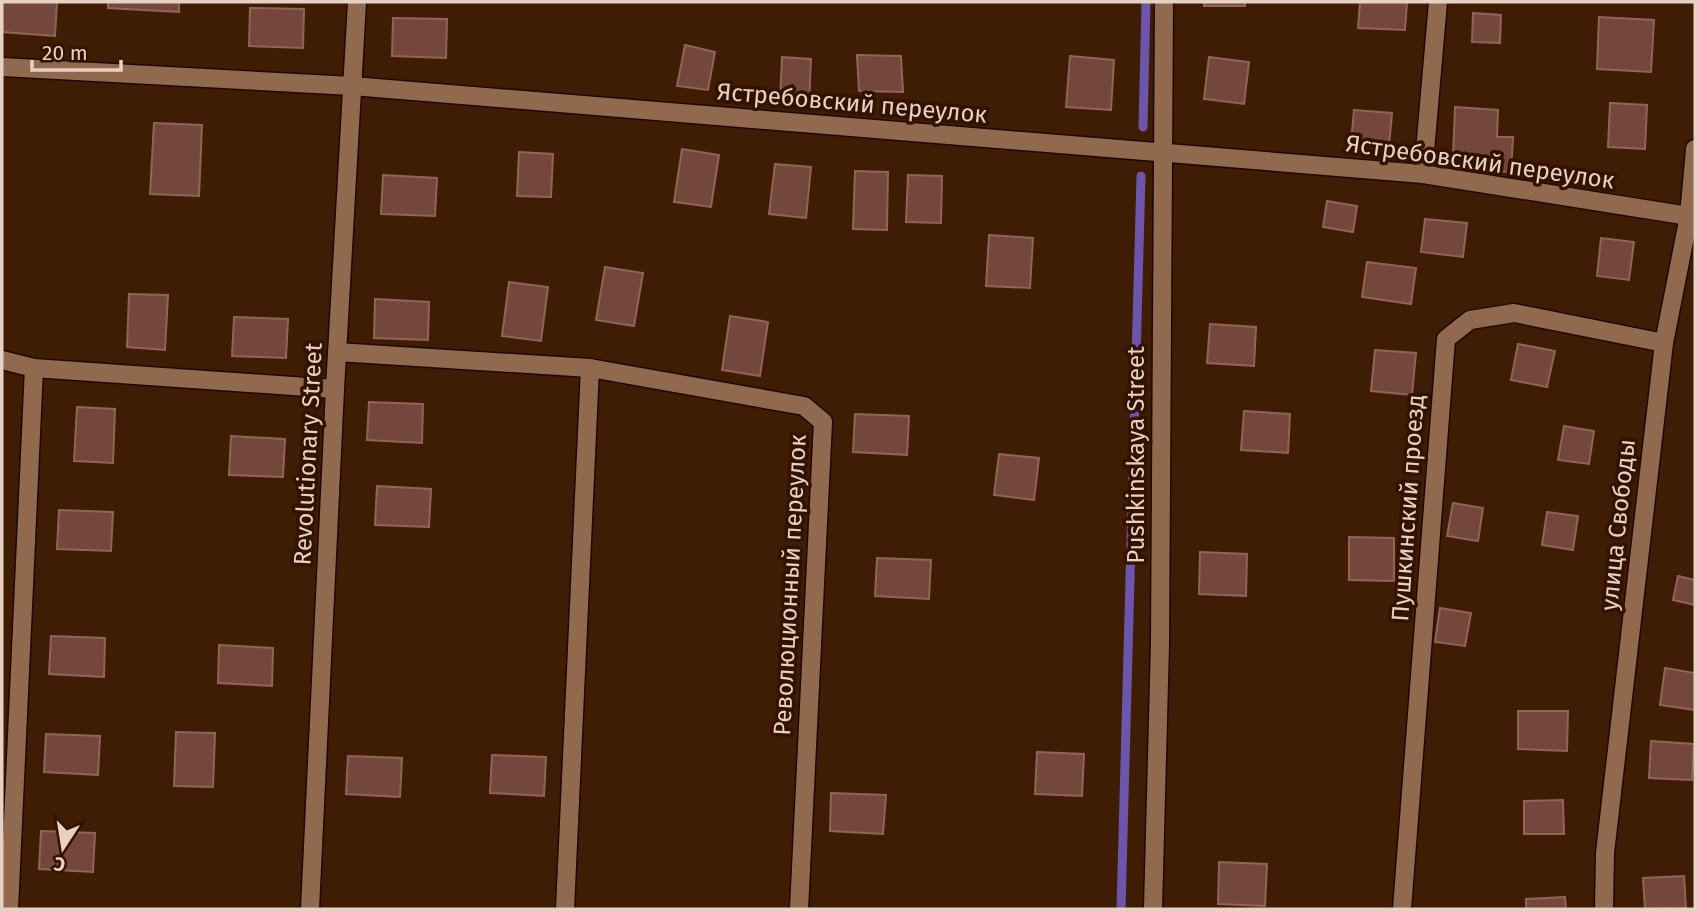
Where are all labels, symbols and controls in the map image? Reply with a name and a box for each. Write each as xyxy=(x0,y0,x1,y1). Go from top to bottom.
scale bar xyxy=(32,28,121,72)
text: 20 m xyxy=(42,40,88,66)
street label: Ястребовский переулок xyxy=(716,77,989,129)
street label: Ястребовский переулок xyxy=(1344,129,1617,195)
street label: Revolutionary Street xyxy=(288,342,328,566)
street label: Pushkinskaya Street xyxy=(1122,346,1150,564)
street label: Пушкинский проезд xyxy=(1386,394,1430,622)
street label: Революционный переулок xyxy=(768,433,812,736)
street label: улица Свободы xyxy=(1595,438,1641,612)
north arrow xyxy=(28,813,98,883)
text: С xyxy=(52,852,67,877)

